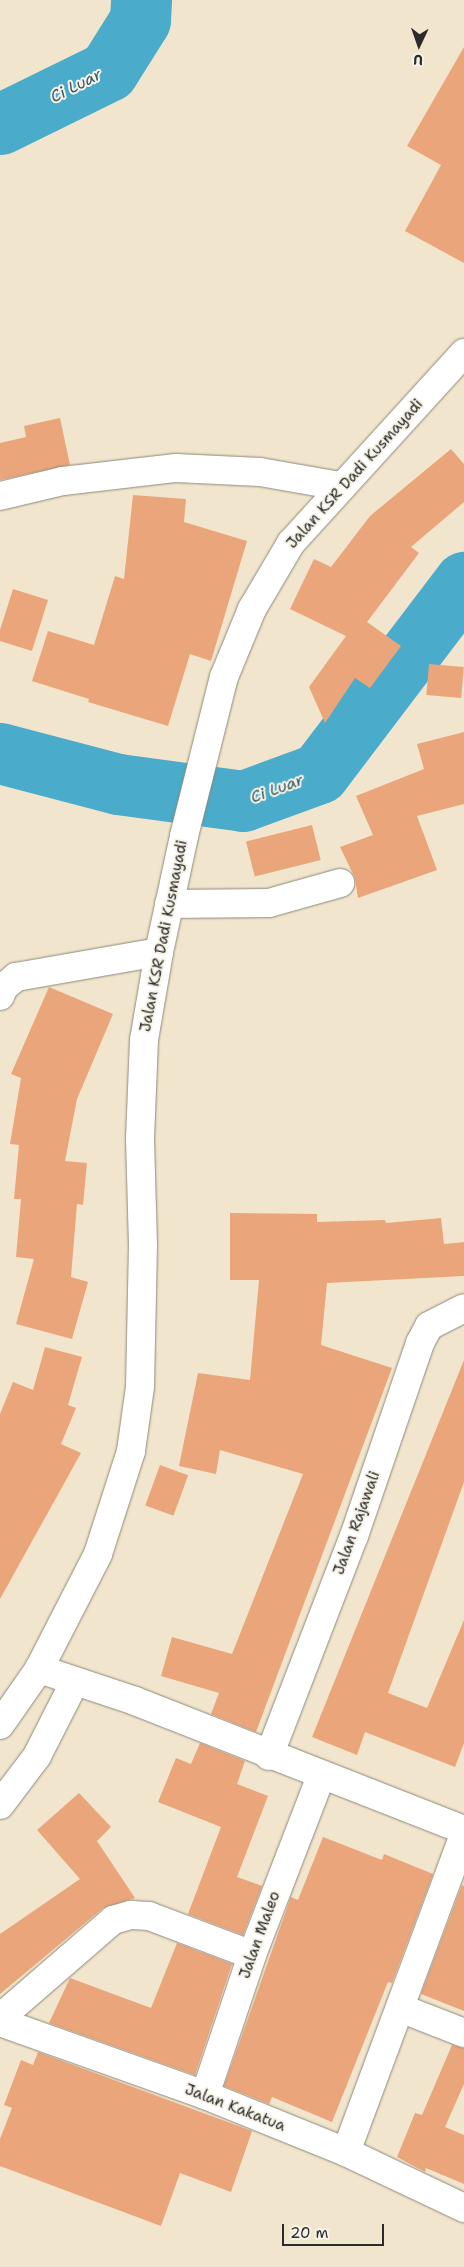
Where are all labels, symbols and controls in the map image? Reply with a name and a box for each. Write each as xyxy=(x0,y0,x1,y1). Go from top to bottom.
north arrow xyxy=(394,20,444,70)
text: U xyxy=(413,51,423,69)
water label: Ci Luar xyxy=(47,65,105,107)
street label: Jalan KSR Dadi Kusmayadi xyxy=(283,395,427,553)
water label: Ci Luar xyxy=(248,771,306,807)
street label: Jalan KSR Dadi Kusmayadi xyxy=(137,839,191,1033)
street label: Jalan Rajawali xyxy=(330,1469,384,1577)
street label: Jalan Maleo xyxy=(236,1889,284,1981)
street label: Jalan Kakatua xyxy=(182,2081,288,2135)
scale bar xyxy=(284,2214,386,2246)
text: 20 m xyxy=(290,2223,329,2243)

